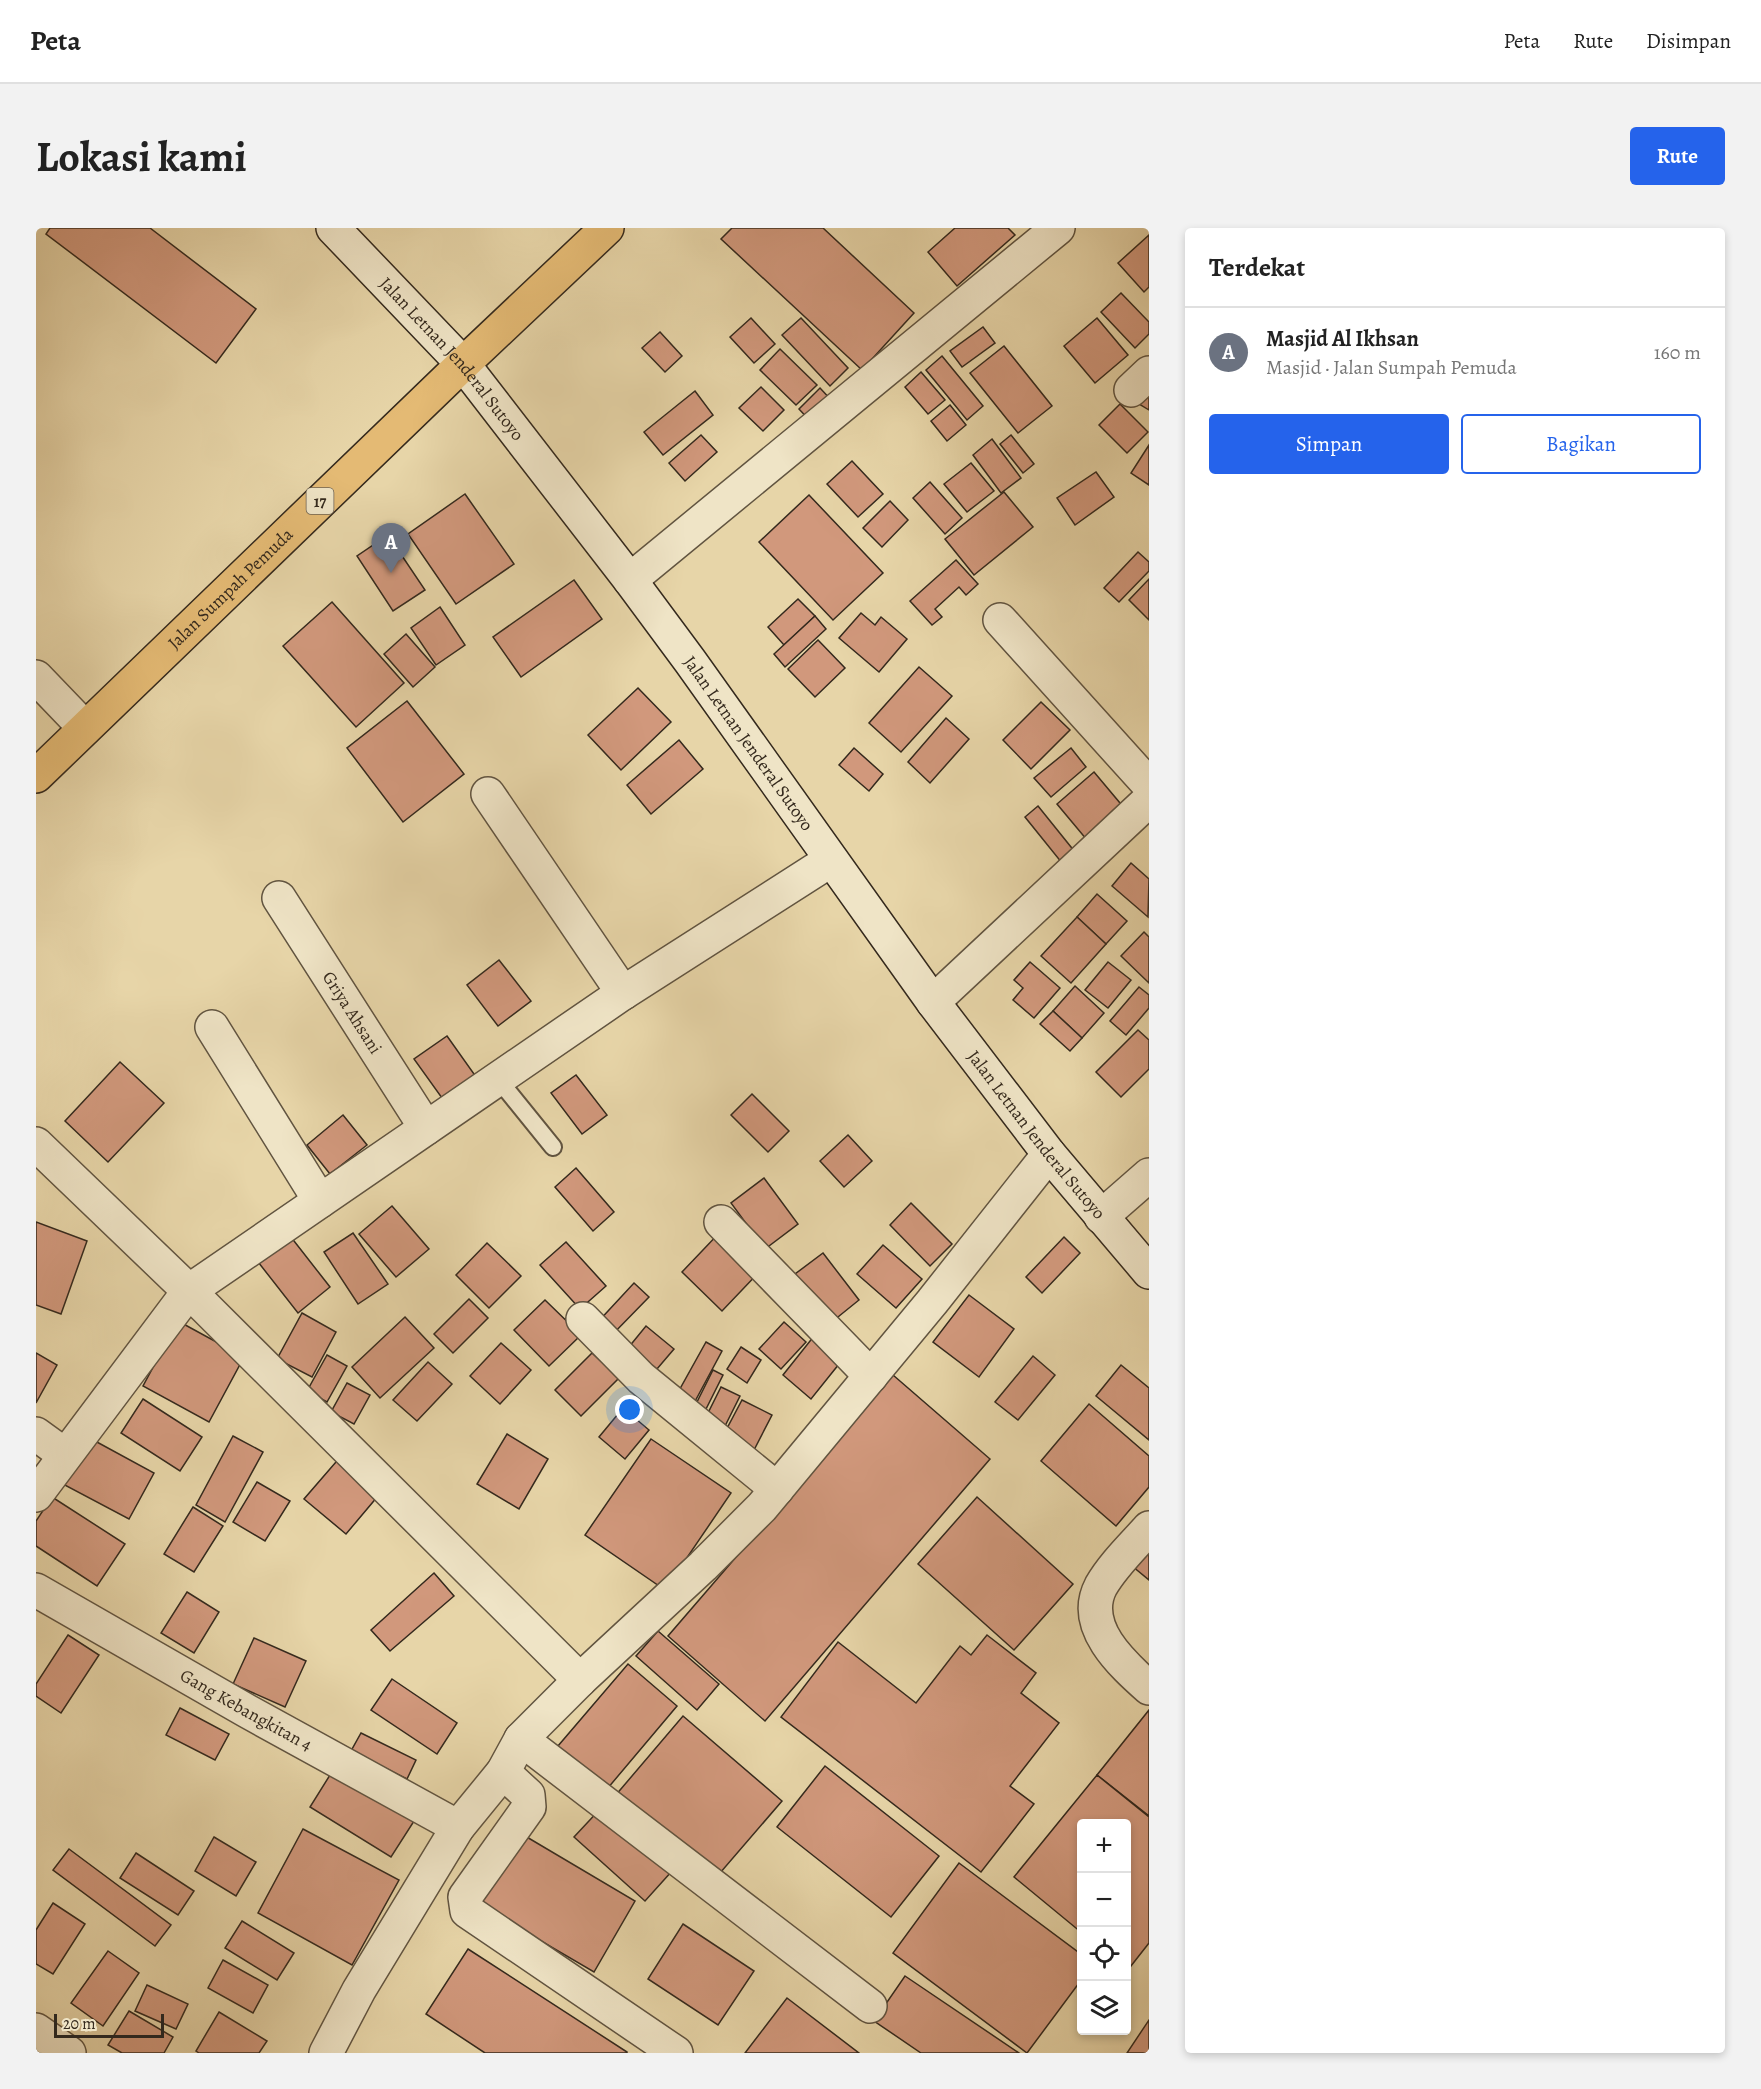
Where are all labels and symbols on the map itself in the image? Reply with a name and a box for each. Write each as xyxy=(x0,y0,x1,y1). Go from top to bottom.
street label: Jalan Letnan Jenderal Sutoyo xyxy=(374,272,530,445)
road number: 17 xyxy=(306,488,334,514)
street label: Jalan Sumpah Pemuda xyxy=(162,522,299,655)
pin: A xyxy=(372,524,410,573)
street label: Jalan Letnan Jenderal Sutoyo xyxy=(678,651,819,836)
street label: Griya Ahsani xyxy=(317,967,388,1059)
street label: Jalan Letnan Jenderal Sutoyo xyxy=(962,1045,1111,1224)
your location xyxy=(615,1395,644,1424)
street label: Gang Kebangkitan 4 xyxy=(176,1663,317,1757)
scale bar xyxy=(54,2011,164,2038)

